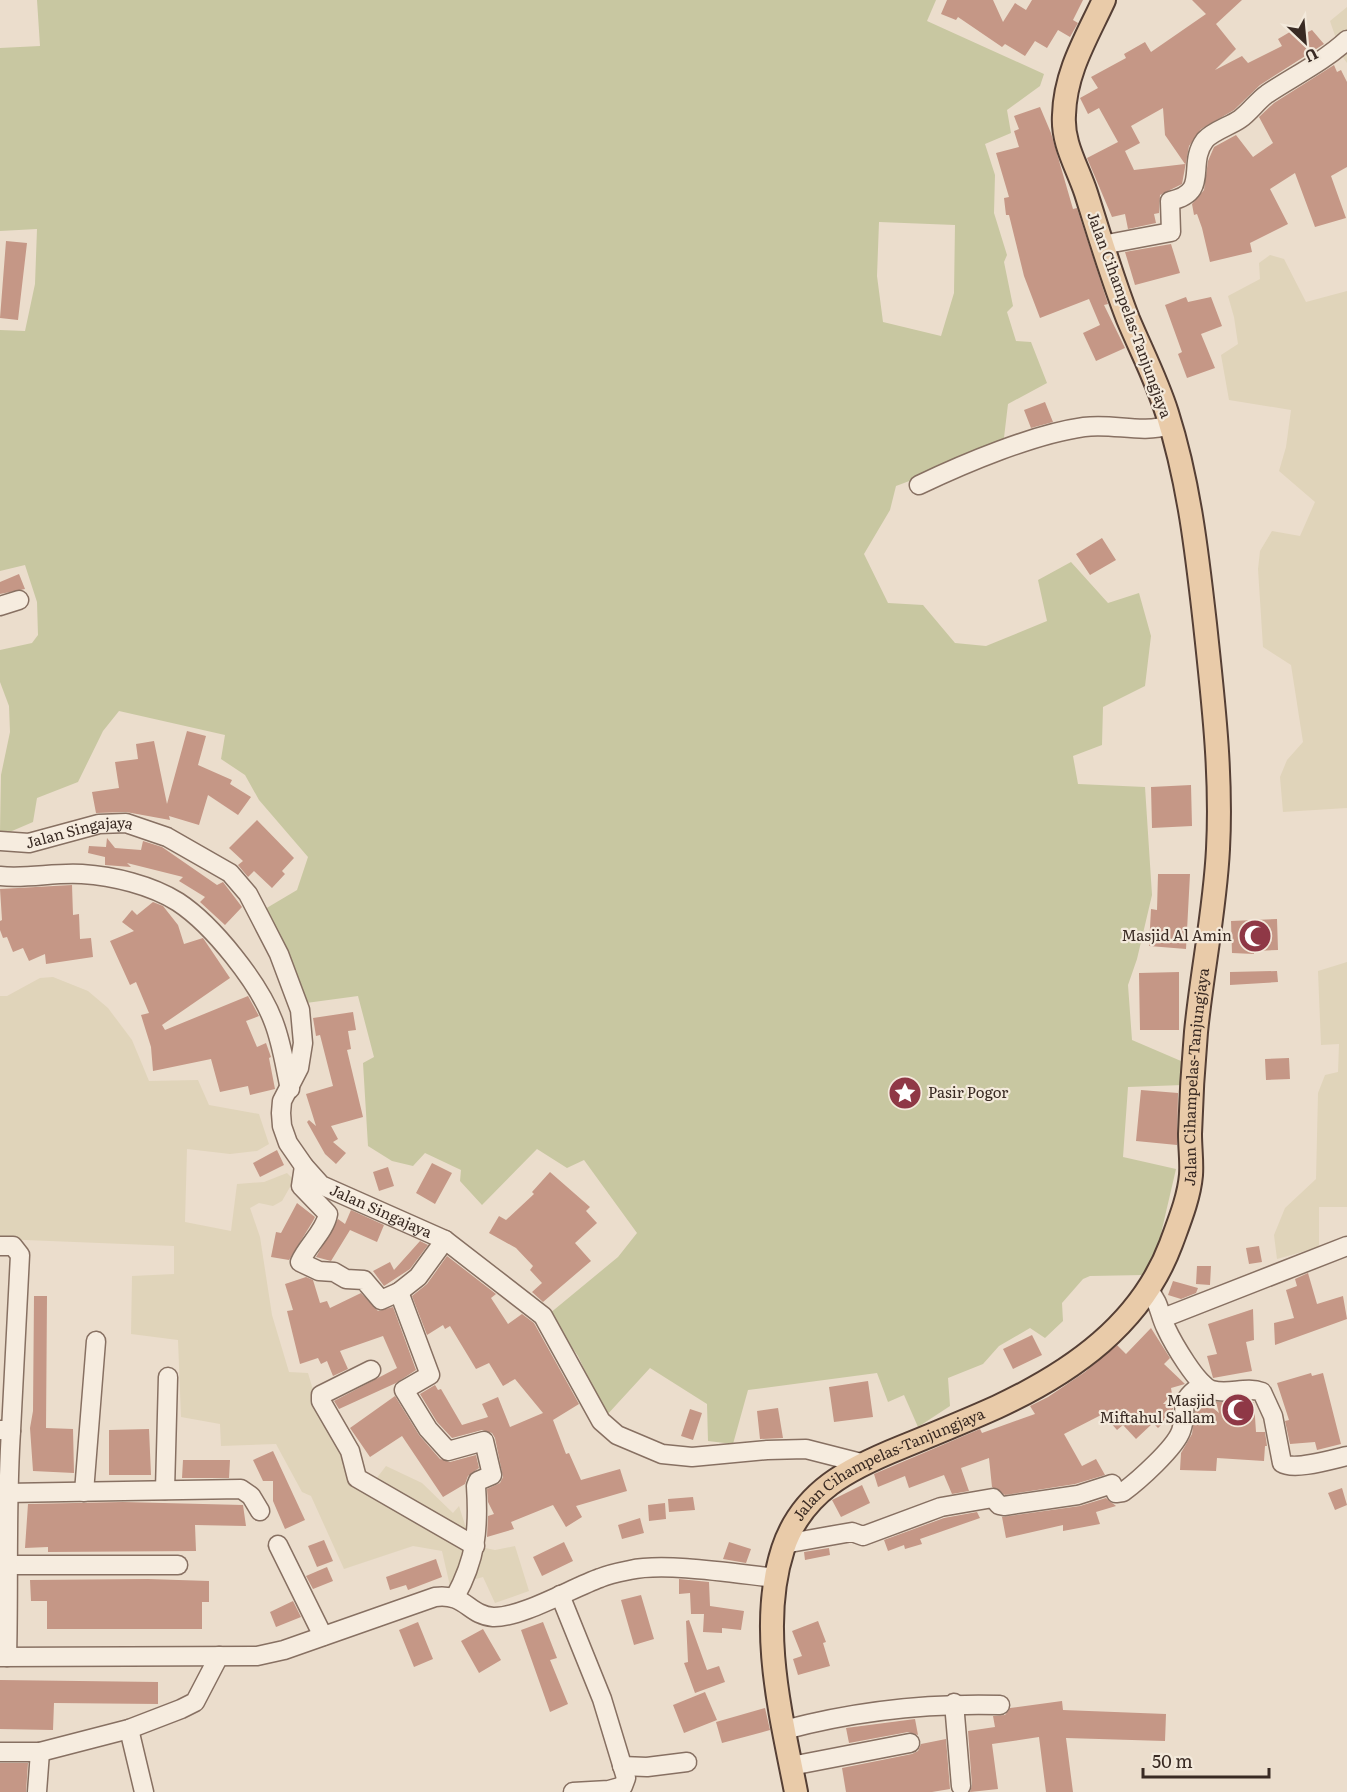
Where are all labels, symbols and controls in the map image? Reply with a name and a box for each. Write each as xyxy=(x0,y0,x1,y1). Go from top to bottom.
north arrow xyxy=(1275,12,1335,72)
text: U xyxy=(1301,43,1323,70)
street label: Jalan Cihampelas-Tanjungjaya xyxy=(1082,208,1179,422)
street label: Jalan Singajaya xyxy=(23,810,138,853)
mosque icon: Masjid Al Amin xyxy=(1237,918,1273,954)
place label: Masjid Al Amin xyxy=(1121,923,1232,946)
street label: Jalan Cihampelas-Tanjungjaya xyxy=(1177,965,1214,1187)
place icon: Pasir Pogor xyxy=(887,1075,923,1111)
place label: Pasir Pogor xyxy=(928,1080,1008,1103)
street label: Jalan Singajaya xyxy=(326,1177,437,1243)
place label: Masjid Miftahul Sallam xyxy=(1099,1388,1215,1428)
mosque icon: Masjid Miftahul Sallam xyxy=(1220,1392,1256,1428)
street label: Jalan Cihampelas-Tanjungjaya xyxy=(786,1401,989,1525)
scale bar xyxy=(1143,1741,1269,1779)
text: 50 m xyxy=(1152,1747,1193,1774)

